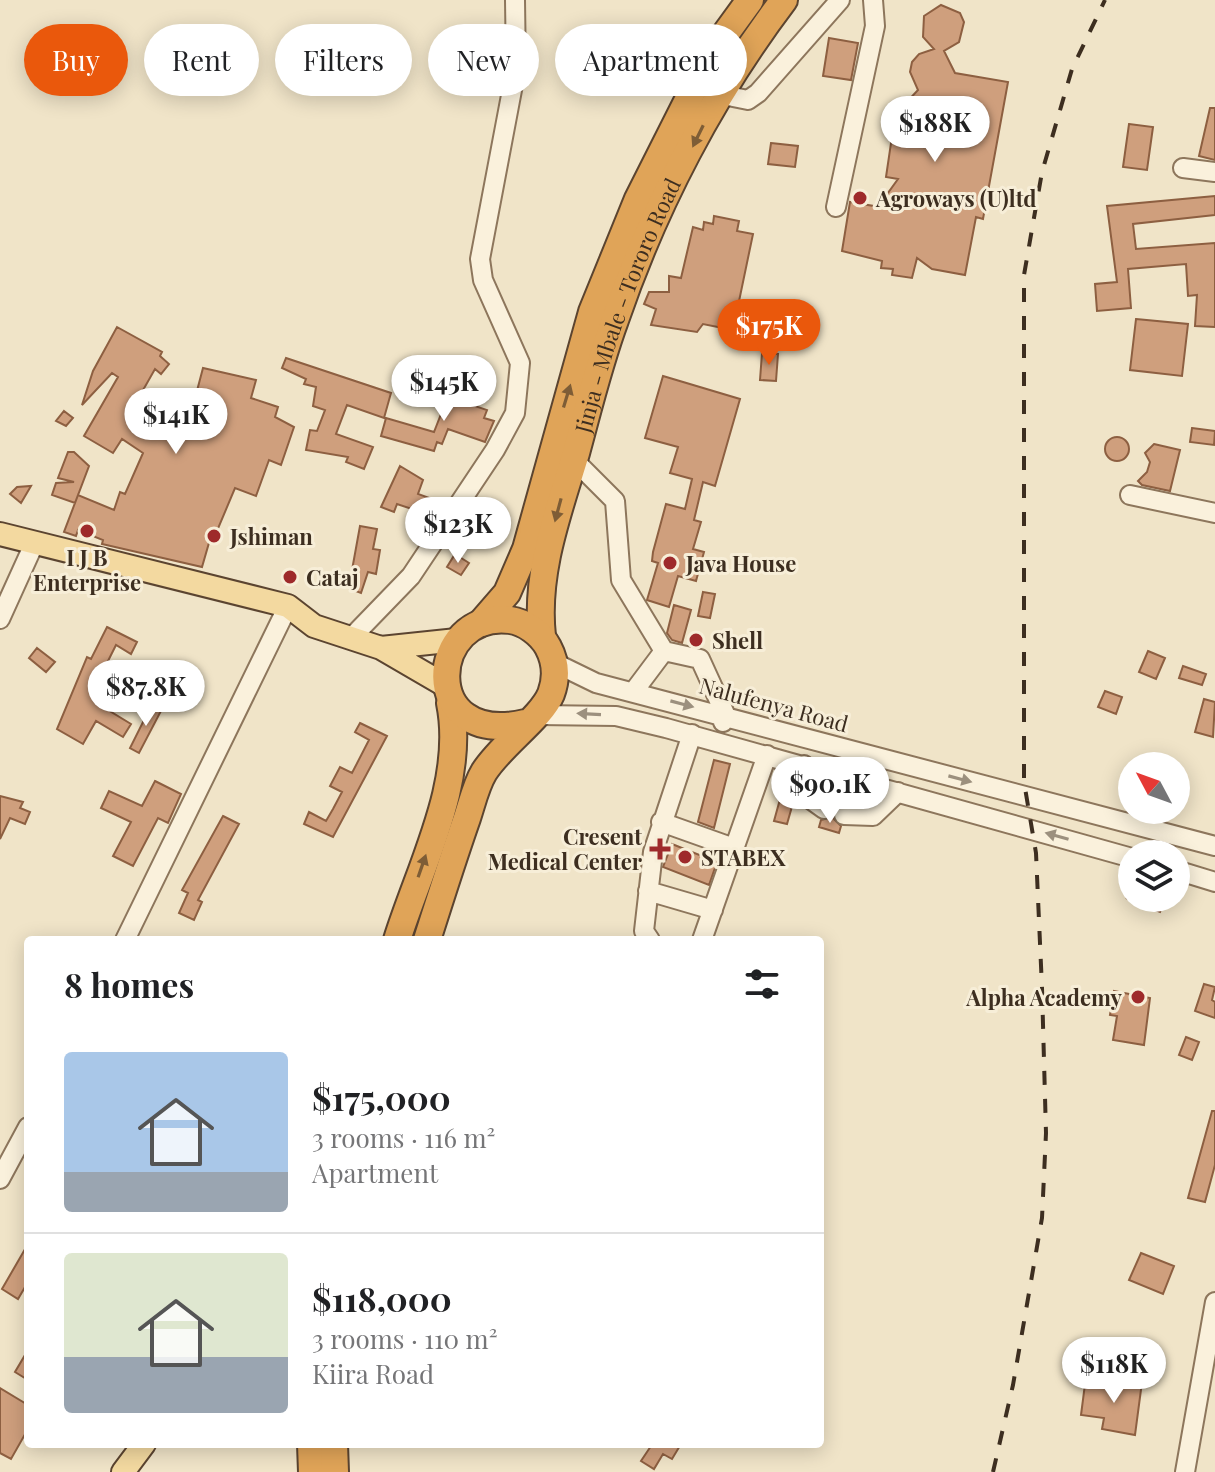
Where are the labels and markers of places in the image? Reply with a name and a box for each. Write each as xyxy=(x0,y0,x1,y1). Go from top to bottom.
pin: $188K xyxy=(879,96,991,164)
place label: Agroways (U)ltd xyxy=(875,183,1037,213)
marker: Agroways (U)ltd xyxy=(851,189,869,207)
pin: $175K xyxy=(713,299,825,367)
pin: $145K xyxy=(388,355,500,423)
pin: $141K xyxy=(120,388,232,456)
pin: $123K xyxy=(402,497,514,565)
place label: Jshiman xyxy=(229,521,313,551)
marker: I J B Enterprise xyxy=(78,522,96,540)
marker: Jshiman xyxy=(205,527,223,545)
place label: I J B Enterprise xyxy=(33,542,141,597)
place label: Java House xyxy=(685,548,796,578)
marker: Java House xyxy=(661,554,679,572)
place label: Cataj xyxy=(306,562,359,592)
marker: Cataj xyxy=(281,568,299,586)
place label: Shell xyxy=(712,625,763,655)
marker: Shell xyxy=(687,631,705,649)
pin: $87.8K xyxy=(81,660,211,728)
pin: $90.1K xyxy=(765,757,895,825)
place label: Cresent Medical Center xyxy=(488,821,643,876)
marker: Cresent Medical Center xyxy=(649,838,671,860)
place label: STABEX xyxy=(701,842,786,872)
marker: STABEX xyxy=(676,848,694,866)
place label: Alpha Academy xyxy=(965,982,1123,1012)
marker: Alpha Academy xyxy=(1129,988,1147,1006)
pin: $118K xyxy=(1058,1337,1170,1405)

